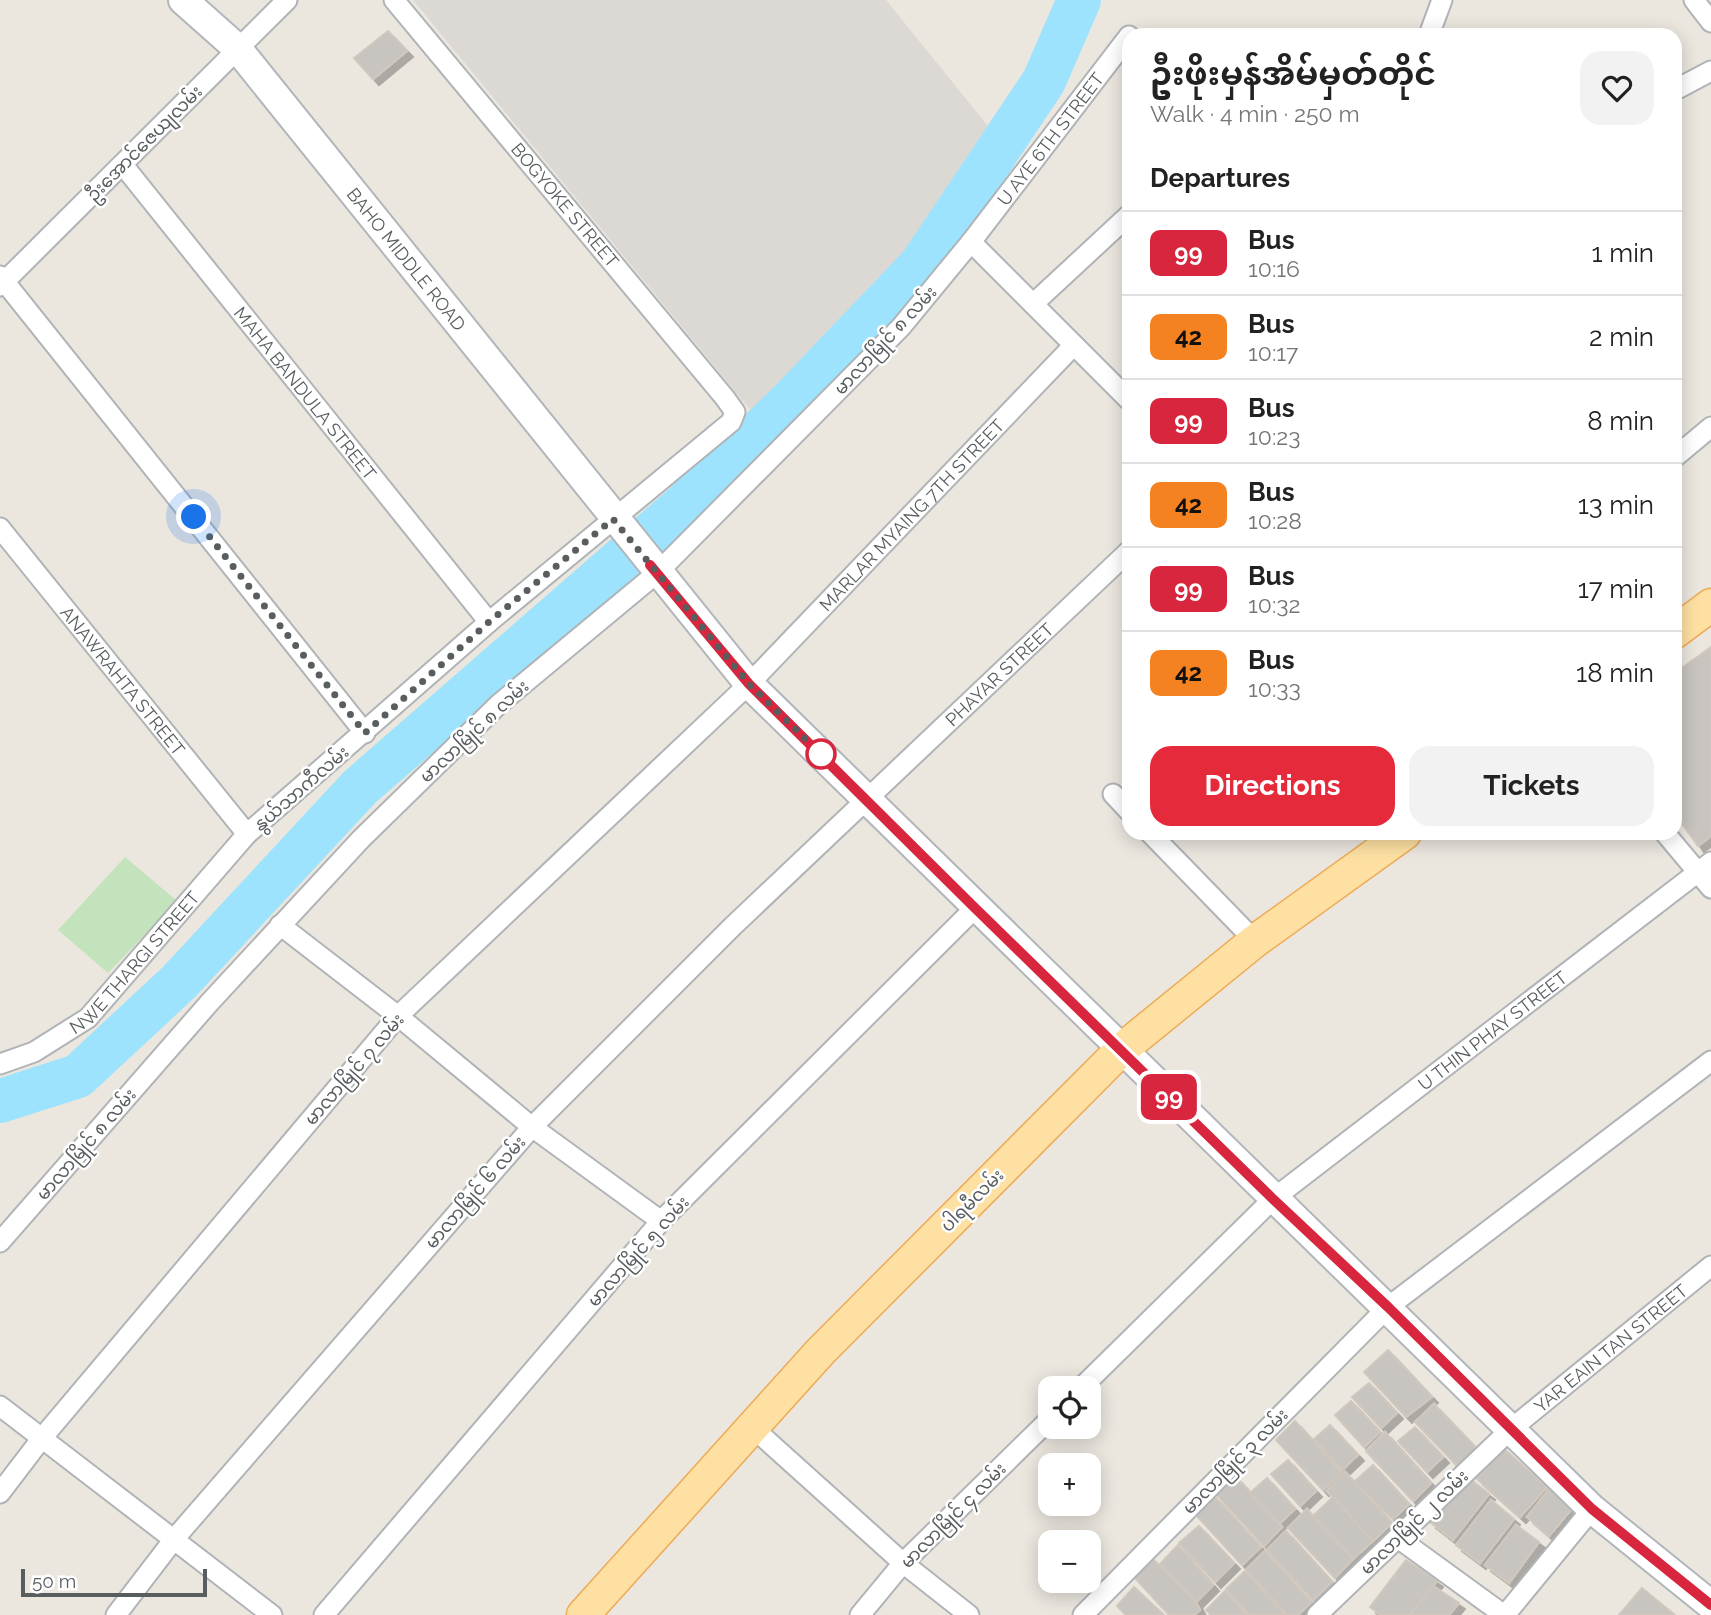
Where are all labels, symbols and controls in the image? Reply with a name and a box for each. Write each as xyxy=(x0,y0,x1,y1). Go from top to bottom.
button: heart xyxy=(1580,51,1654,125)
text: ဦးဖိုးမှန်အိမ်မှတ်တိုင် xyxy=(1150,54,1436,93)
street label: U AYE 6TH STREET xyxy=(993,68,1108,209)
street label: ဦးအောင်ဇေယျလမ်း xyxy=(80,79,210,209)
text: Walk · 4 min · 250 m xyxy=(1150,100,1360,127)
street label: BOGYOKE STREET xyxy=(507,139,623,271)
text: Departures xyxy=(1150,163,1290,193)
street label: BAHO MIDDLE ROAD xyxy=(343,183,471,335)
text: Bus xyxy=(1248,225,1295,255)
text: 99 xyxy=(1174,238,1203,267)
text: 1 min xyxy=(1592,238,1654,268)
text: 10:16 xyxy=(1248,255,1300,282)
street label: မာလာမြိုင် ၈ လမ်း xyxy=(827,279,944,402)
street label: MAHA BANDULA STREET xyxy=(230,302,381,483)
text: Bus xyxy=(1248,309,1295,339)
text: 42 xyxy=(1175,322,1202,351)
text: 2 min xyxy=(1589,322,1654,352)
text: 10:17 xyxy=(1248,339,1298,366)
text: Bus xyxy=(1248,393,1295,423)
text: 99 xyxy=(1174,406,1203,435)
text: 8 min xyxy=(1587,406,1654,436)
street label: MARLAR MYAING 7TH STREET xyxy=(815,414,1008,615)
text: 10:23 xyxy=(1248,423,1301,450)
text: Bus xyxy=(1248,477,1295,507)
text: 42 xyxy=(1175,490,1202,519)
text: 13 min xyxy=(1578,490,1654,520)
your location xyxy=(176,499,211,534)
text: 10:28 xyxy=(1248,507,1302,534)
text: Bus xyxy=(1248,561,1295,591)
text: 99 xyxy=(1174,574,1203,603)
text: 17 min xyxy=(1578,574,1654,604)
text: 10:32 xyxy=(1248,591,1301,618)
street label: ANAWRAHTA STREET xyxy=(57,602,190,759)
street label: PHAYAR STREET xyxy=(941,618,1057,730)
text: Bus xyxy=(1248,645,1295,675)
text: 42 xyxy=(1175,658,1202,687)
text: 18 min xyxy=(1576,658,1654,688)
street label: မာလာမြိုင် ၈ လမ်း xyxy=(413,673,536,790)
text: 10:33 xyxy=(1248,675,1301,702)
street label: နွယ်သာကီလမ်း xyxy=(247,739,356,839)
unlabelled marker xyxy=(806,739,836,769)
button: Directions xyxy=(1150,746,1395,826)
button: Tickets xyxy=(1409,746,1654,826)
street label: NWE THARGI STREET xyxy=(65,887,203,1038)
street label: U THIN PHAY STREET xyxy=(1414,966,1571,1094)
street label: မာလာမြိုင် ၇ လမ်း xyxy=(298,1007,412,1132)
line badge: 99 xyxy=(1138,1074,1200,1120)
street label: မာလာမြိုင် ၈ လမ်း xyxy=(30,1082,144,1207)
text: 99 xyxy=(1155,1082,1183,1111)
street label: မာလာမြိုင် ၆ လမ်း xyxy=(418,1129,533,1256)
street label: ပါရမီလမ်း xyxy=(934,1162,1011,1239)
street label: မာလာမြိုင် ၅ လမ်း xyxy=(581,1189,697,1314)
street label: YAR EAIN TAN STREET xyxy=(1530,1279,1691,1417)
map controls xyxy=(1038,1376,1101,1593)
button: locate xyxy=(1038,1376,1101,1439)
street label: မာလာမြိုင် ၃ လမ်း xyxy=(1176,1402,1296,1522)
button: + xyxy=(1038,1453,1101,1516)
street label: မာလာမြိုင် ၄ လမ်း xyxy=(894,1456,1014,1576)
street label: မာလာမြိုင် ၂ လမ်း xyxy=(1354,1463,1476,1582)
button: − xyxy=(1038,1530,1101,1593)
scale bar xyxy=(21,1566,206,1598)
text: 50 m xyxy=(32,1570,76,1592)

